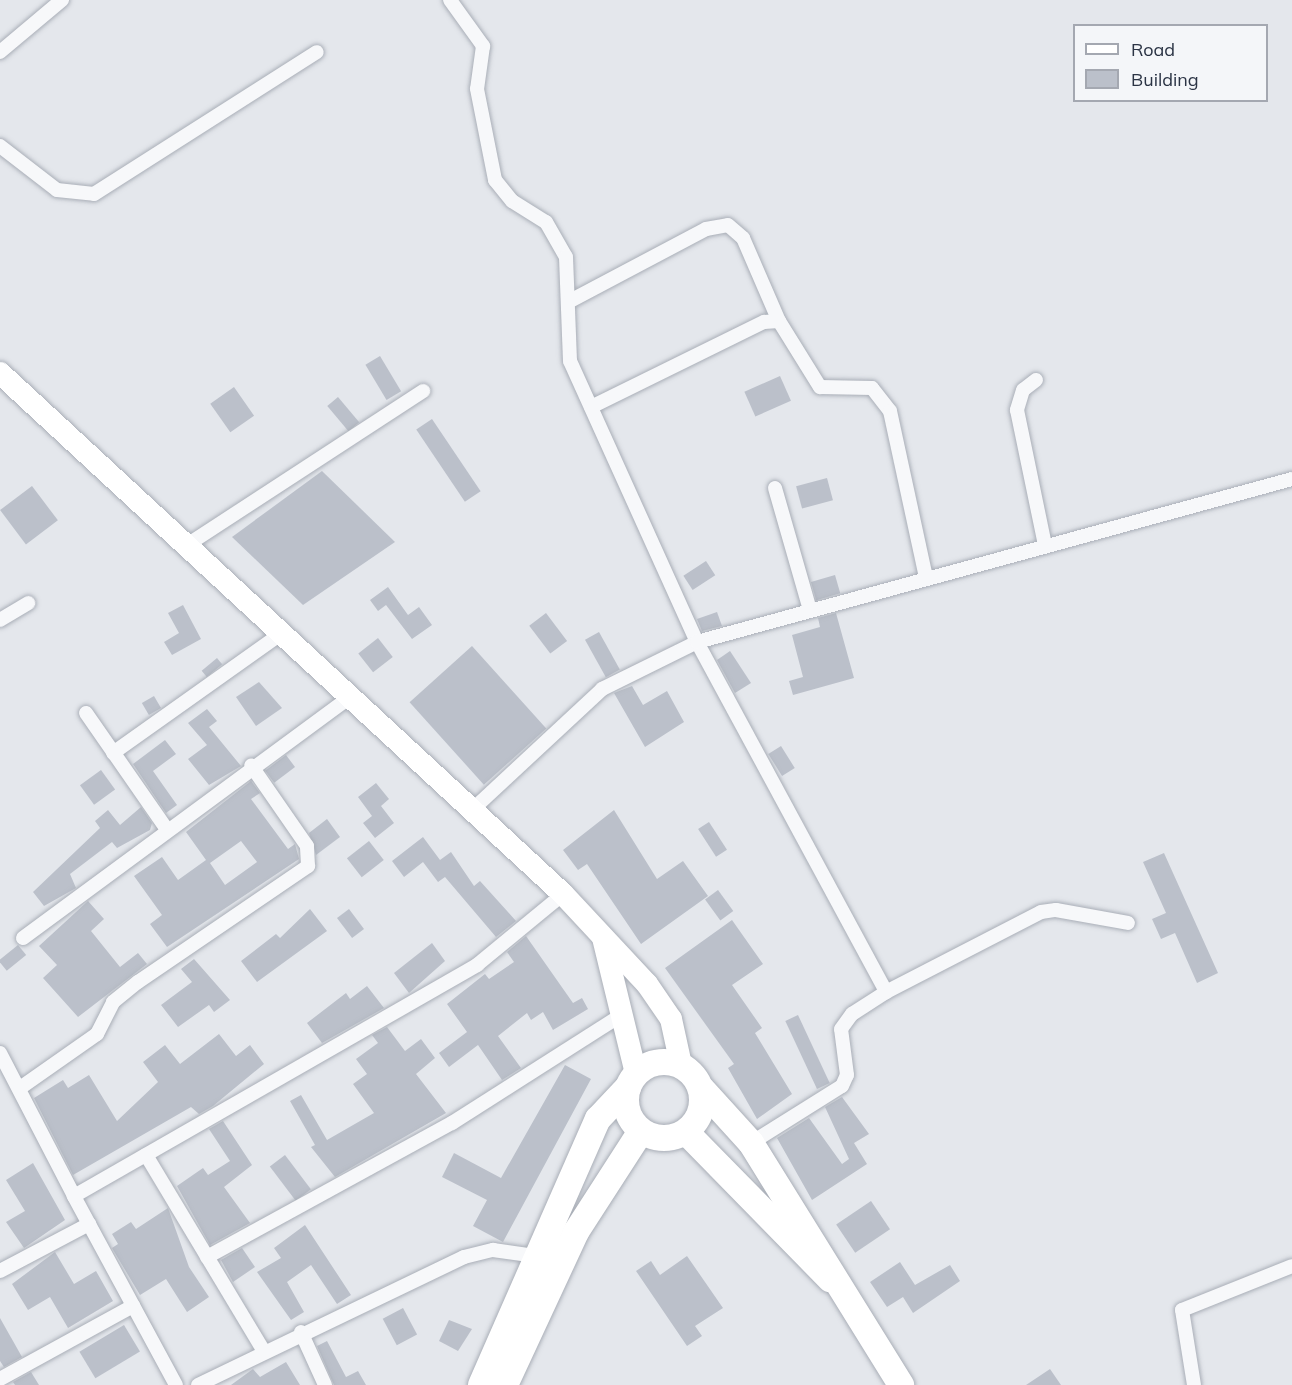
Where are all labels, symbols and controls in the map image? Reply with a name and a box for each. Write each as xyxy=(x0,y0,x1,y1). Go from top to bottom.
legend xyxy=(1073,24,1268,102)
text: Road xyxy=(1131,38,1175,61)
text: Building xyxy=(1131,68,1199,91)

